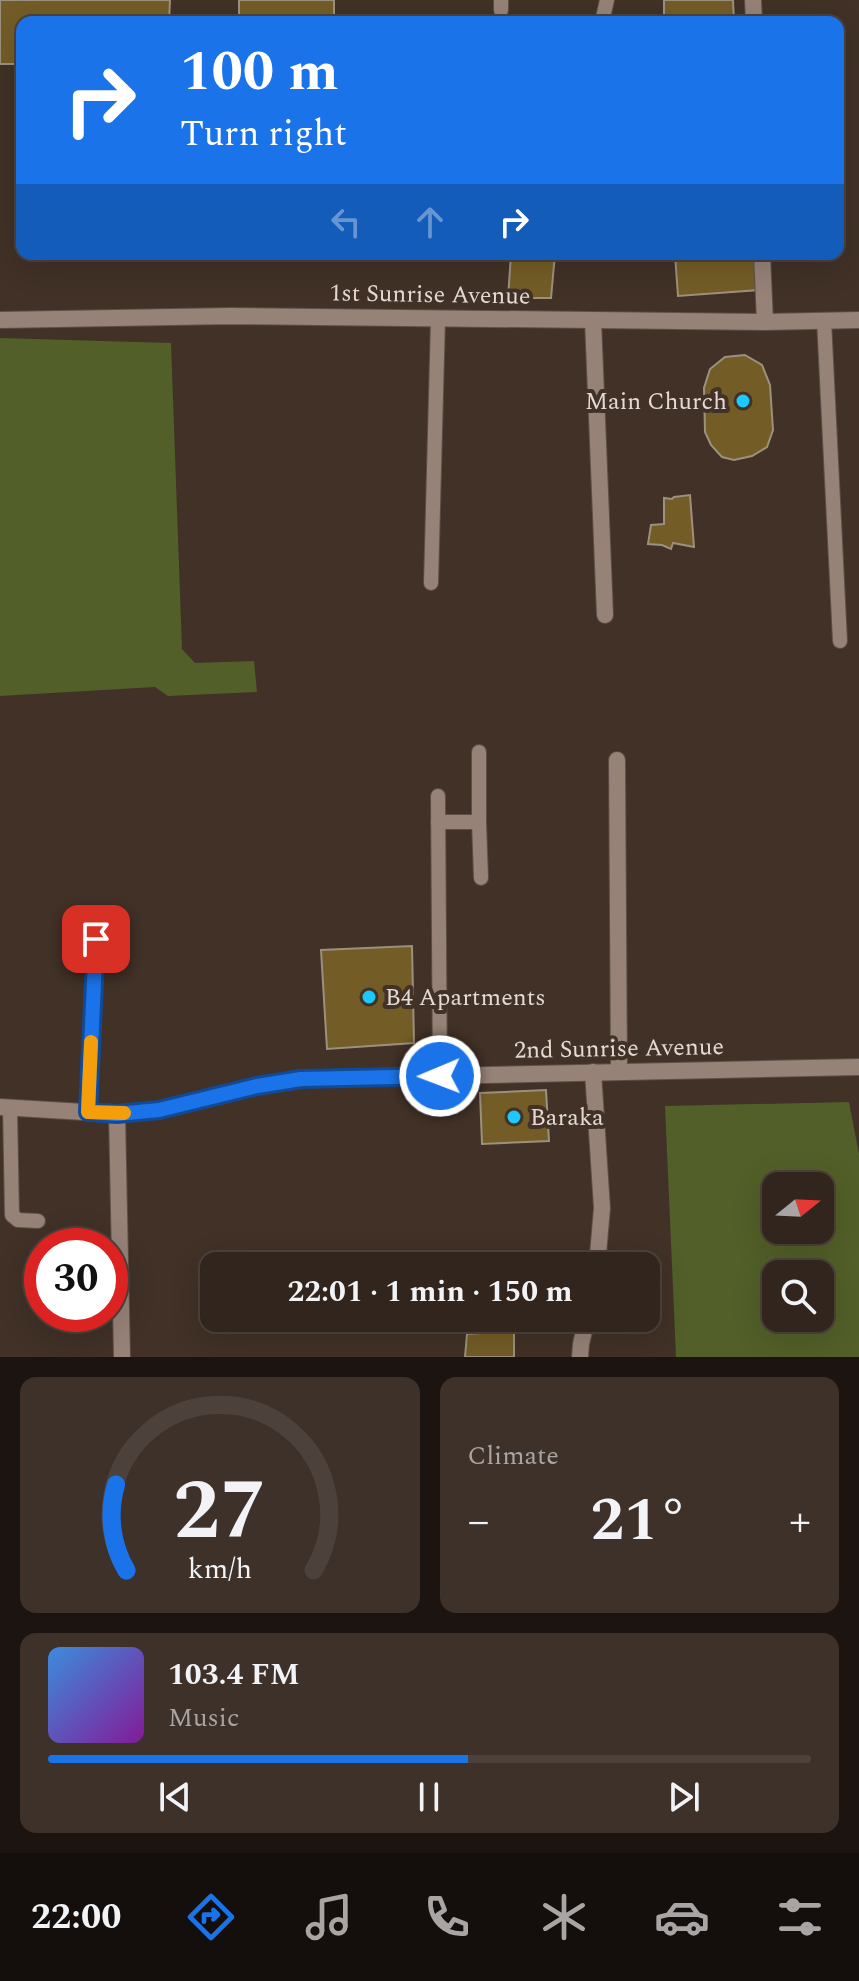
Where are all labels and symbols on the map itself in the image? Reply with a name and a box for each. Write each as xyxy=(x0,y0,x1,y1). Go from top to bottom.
street label: 1st Sunrise Avenue xyxy=(329,275,531,315)
place label: Main Church xyxy=(585,384,727,420)
marker: Main Church xyxy=(734,392,752,410)
pin xyxy=(62,905,130,973)
place label: B4 Apartments xyxy=(385,980,546,1016)
marker: B4 Apartments xyxy=(360,988,378,1006)
street label: 2nd Sunrise Avenue xyxy=(514,1029,724,1069)
position arrow xyxy=(398,1034,482,1118)
place label: Baraka xyxy=(530,1100,604,1136)
marker: Baraka xyxy=(505,1108,523,1126)
north arrow xyxy=(762,1172,834,1244)
speed limit sign: 30 xyxy=(24,1228,128,1332)

